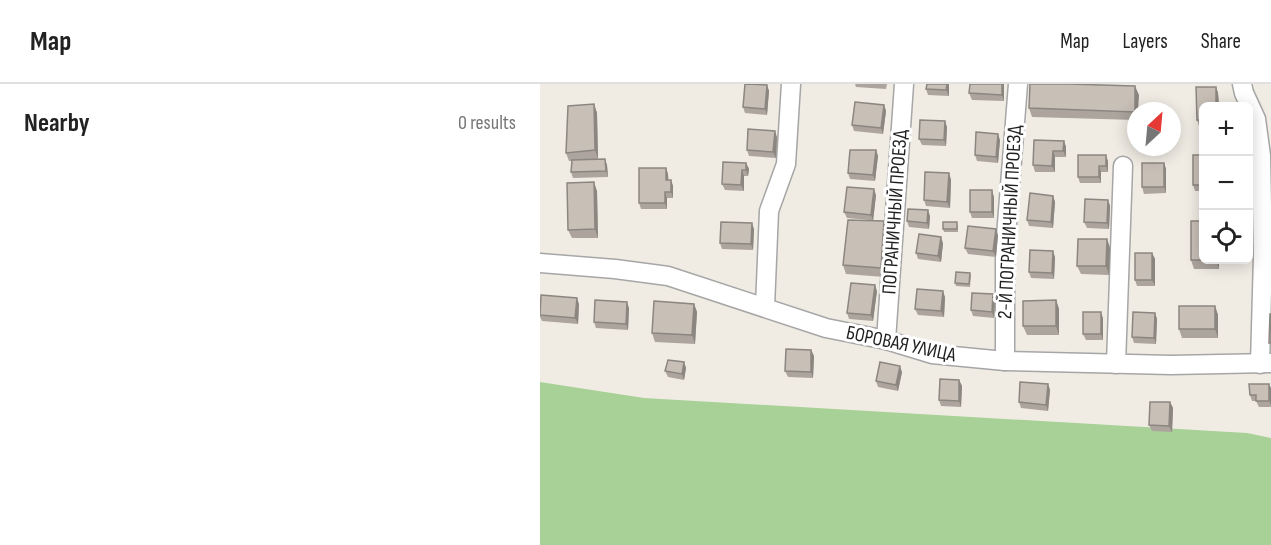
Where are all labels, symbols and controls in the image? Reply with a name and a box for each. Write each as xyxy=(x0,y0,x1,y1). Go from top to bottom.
text: Map xyxy=(30,25,71,58)
text: Map xyxy=(1060,29,1089,54)
text: Layers xyxy=(1122,29,1168,54)
text: Share xyxy=(1201,29,1241,54)
north arrow xyxy=(1127,102,1181,156)
map controls xyxy=(1199,102,1253,264)
button: + xyxy=(1199,102,1253,156)
text: Nearby xyxy=(24,108,90,139)
text: 0 results xyxy=(458,111,516,135)
street label: 2-Й ПОГРАНИЧНЫЙ ПРОЕЗД xyxy=(993,124,1027,319)
street label: ПОГРАНИЧНЫЙ ПРОЕЗД xyxy=(877,128,913,295)
button: − xyxy=(1199,156,1253,210)
button: locate xyxy=(1199,210,1253,264)
street label: БОРОВАЯ УЛИЦА xyxy=(844,321,959,367)

